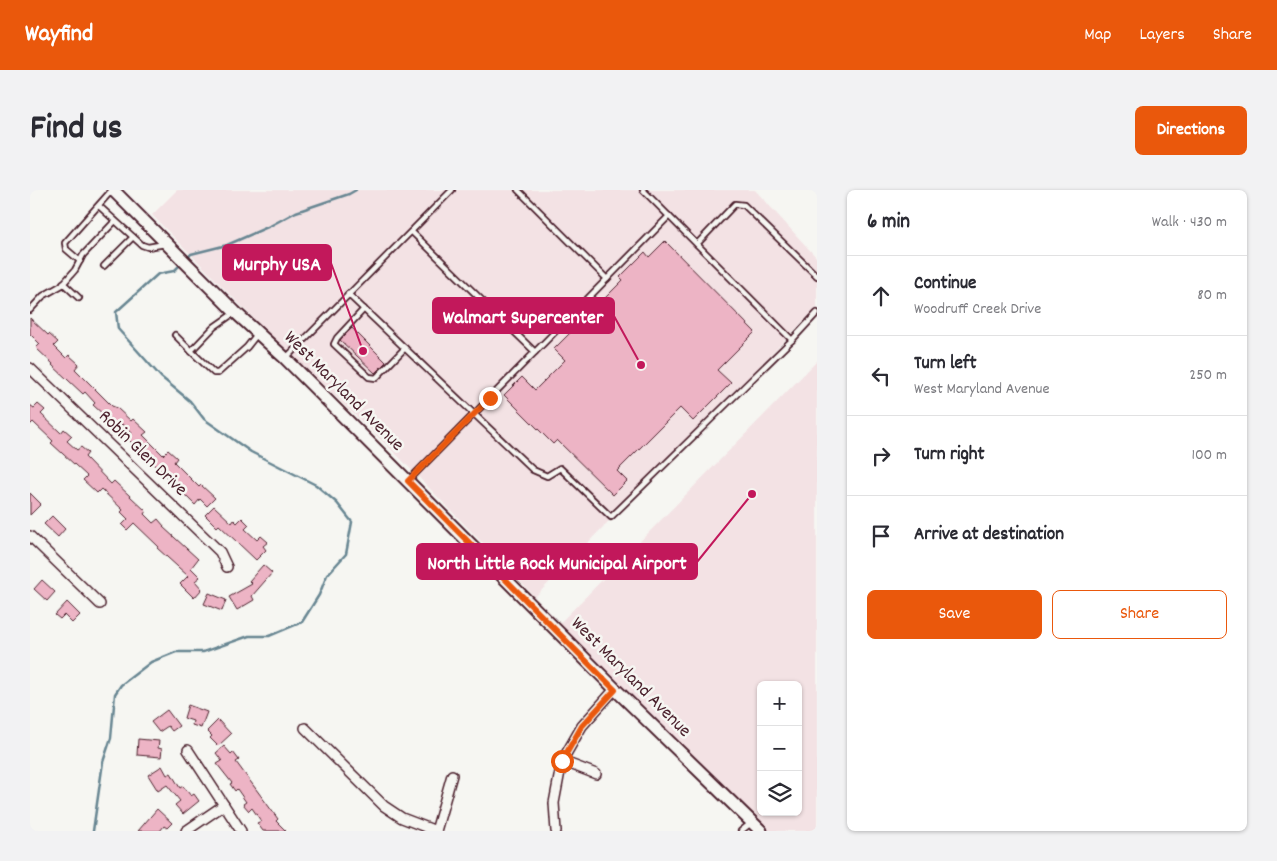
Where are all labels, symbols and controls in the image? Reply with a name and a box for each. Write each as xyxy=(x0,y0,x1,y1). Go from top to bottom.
text: Wayfind xyxy=(25,18,93,52)
text: Map xyxy=(1084,23,1111,48)
text: Layers xyxy=(1139,23,1185,48)
text: Share xyxy=(1213,23,1252,48)
text: Find us xyxy=(30,105,122,155)
button: Directions xyxy=(1135,106,1247,155)
text: 6 min xyxy=(867,208,910,238)
text: Walk · 430 m xyxy=(1152,211,1227,234)
callout: Murphy USA xyxy=(223,245,331,280)
text: Murphy USA xyxy=(233,252,321,280)
text: Continue xyxy=(914,271,976,298)
icon: ahead xyxy=(867,282,895,310)
text: 80 m xyxy=(1197,284,1227,307)
callout: Walmart Supercenter xyxy=(433,298,614,333)
text: Woodruff Creek Drive xyxy=(914,298,1041,321)
text: Walmart Supercenter xyxy=(443,305,604,333)
street label: West Maryland Avenue xyxy=(277,326,409,458)
text: Turn left xyxy=(914,351,977,378)
icon: left xyxy=(867,362,895,390)
text: 250 m xyxy=(1189,364,1227,387)
text: West Maryland Avenue xyxy=(914,378,1049,401)
route end xyxy=(479,387,502,410)
street label: Robin Glen Drive xyxy=(91,404,193,504)
icon: right xyxy=(867,442,895,470)
text: Turn right xyxy=(914,442,985,469)
text: 100 m xyxy=(1191,444,1227,467)
icon: arrive xyxy=(867,522,895,550)
text: Arrive at destination xyxy=(914,522,1064,549)
callout: North Little Rock Municipal Airport xyxy=(417,544,697,579)
text: North Little Rock Municipal Airport xyxy=(427,551,687,579)
button: Save xyxy=(867,590,1042,639)
button: Share xyxy=(1052,590,1227,639)
street label: West Maryland Avenue xyxy=(564,612,696,744)
map controls xyxy=(757,681,802,816)
button: + xyxy=(757,681,802,726)
button: − xyxy=(757,726,802,771)
route start xyxy=(551,750,574,773)
button: layers xyxy=(757,771,802,816)

